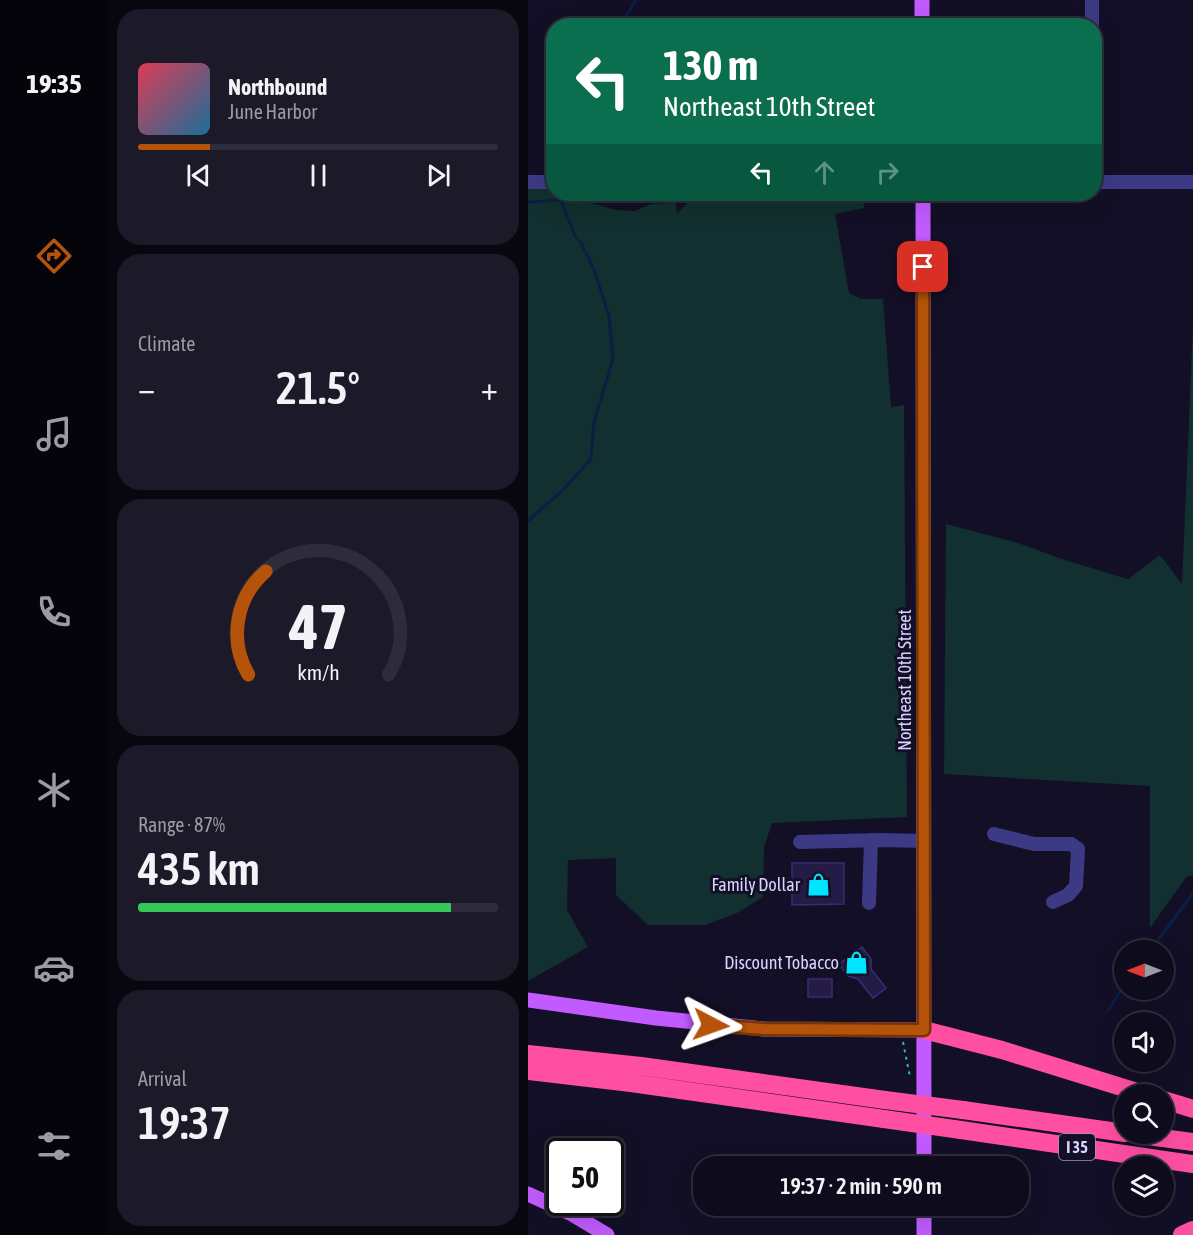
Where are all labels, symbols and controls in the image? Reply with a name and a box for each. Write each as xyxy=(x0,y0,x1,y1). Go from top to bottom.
text: 130 m xyxy=(663,41,758,89)
icon: left xyxy=(564,42,642,120)
text: 19:35 xyxy=(26,68,82,99)
text: Northbound xyxy=(228,74,327,100)
text: Northeast 10th Street xyxy=(663,91,875,122)
text: June Harbor xyxy=(228,100,317,123)
icon: left xyxy=(745,156,778,189)
icon: ahead xyxy=(808,156,841,189)
icon: right xyxy=(871,156,904,189)
icon: previous xyxy=(182,159,215,192)
icon: pause xyxy=(302,159,335,192)
icon: next xyxy=(422,159,455,192)
icon: directions xyxy=(33,235,75,277)
pin xyxy=(897,241,948,292)
icon: arrive xyxy=(906,250,939,283)
text: Climate xyxy=(138,332,195,355)
text: 21.5° xyxy=(276,362,360,414)
text: − xyxy=(138,369,155,407)
text: + xyxy=(481,369,498,407)
icon: music xyxy=(33,413,75,455)
icon: phone xyxy=(33,591,75,633)
text: 47 xyxy=(288,591,347,662)
street label: Northeast 10th Street xyxy=(894,609,915,751)
text: km/h xyxy=(297,660,339,685)
icon: climate xyxy=(33,769,75,811)
text: Range · 87% xyxy=(138,813,225,836)
text: 435 km xyxy=(138,843,260,895)
shop icon: Family Dollar xyxy=(805,871,831,897)
place label: Family Dollar xyxy=(711,874,801,895)
north arrow xyxy=(1114,940,1174,1000)
map controls xyxy=(1114,940,1174,1216)
icon: car xyxy=(33,947,75,989)
shop icon: Discount Tobacco xyxy=(844,949,870,975)
place label: Discount Tobacco xyxy=(724,952,839,973)
position arrow xyxy=(679,993,743,1057)
button: sound xyxy=(1114,1012,1174,1072)
text: Arrival xyxy=(138,1067,187,1090)
button: search xyxy=(1114,1084,1174,1144)
text: 19:37 xyxy=(138,1097,231,1149)
icon: filters xyxy=(33,1125,75,1167)
road number: I 35 xyxy=(1059,1134,1095,1160)
speed limit sign: 50 xyxy=(546,1138,624,1216)
button: layers xyxy=(1114,1156,1174,1216)
text: 19:37 · 2 min · 590 m xyxy=(780,1173,942,1199)

